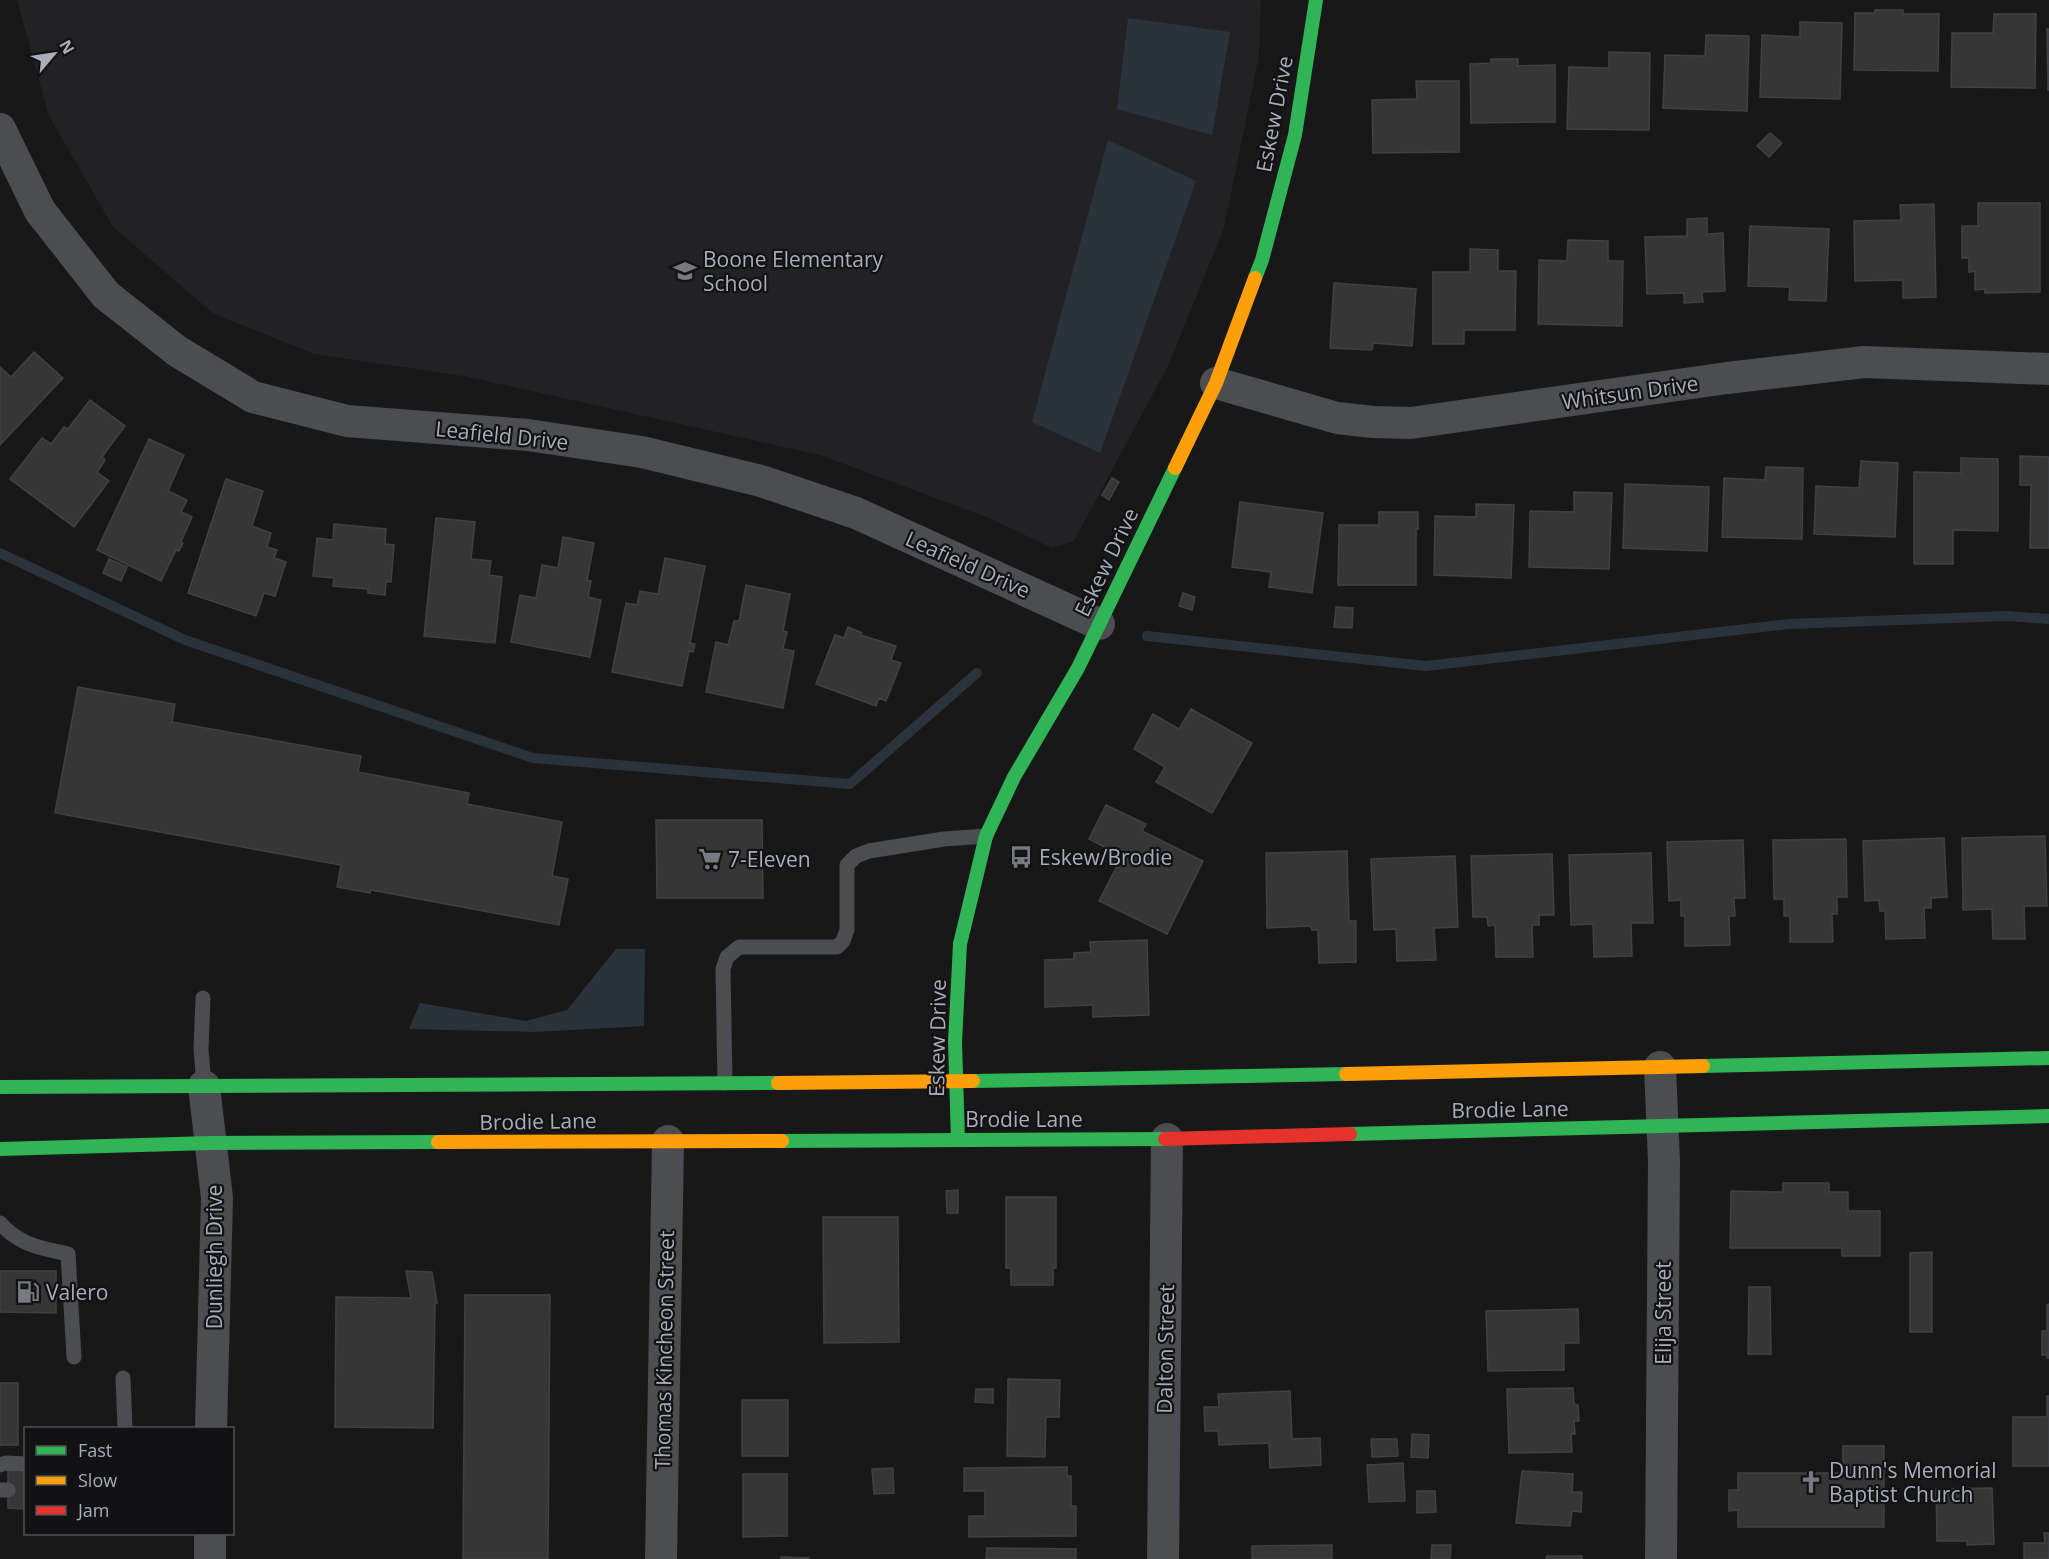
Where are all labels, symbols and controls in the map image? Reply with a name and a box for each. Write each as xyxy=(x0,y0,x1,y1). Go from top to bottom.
north arrow xyxy=(24,24,84,84)
text: N xyxy=(54,36,80,58)
street label: Eskew Drive xyxy=(1249,54,1299,174)
place label: Boone Elementary School xyxy=(703,245,884,297)
school or university icon: Boone Elementary School xyxy=(672,258,698,284)
street label: Whitsun Drive xyxy=(1560,369,1700,415)
street label: Leafield Drive xyxy=(434,414,570,456)
street label: Eskew Drive xyxy=(1068,503,1144,621)
street label: Leafield Drive xyxy=(901,524,1035,604)
place label: Eskew/Brodie xyxy=(1039,843,1172,871)
bus stop icon: Eskew/Brodie xyxy=(1008,844,1034,870)
place label: 7-Eleven xyxy=(728,845,811,873)
supermarket icon: 7-Eleven xyxy=(697,846,723,872)
street label: Eskew Drive xyxy=(922,979,952,1097)
street label: Brodie Lane xyxy=(1451,1094,1569,1124)
street label: Brodie Lane xyxy=(965,1105,1083,1133)
street label: Brodie Lane xyxy=(479,1106,597,1136)
street label: Dunliegh Drive xyxy=(200,1185,228,1329)
street label: Thomas Kincheon Street xyxy=(648,1230,680,1470)
street label: Elija Street xyxy=(1649,1261,1677,1365)
place label: Valero xyxy=(46,1278,109,1306)
fuel station icon: Valero xyxy=(15,1279,41,1305)
street label: Dalton Street xyxy=(1150,1284,1180,1414)
legend xyxy=(24,1427,234,1535)
text: Fast xyxy=(78,1438,112,1462)
place label: Dunn's Memorial Baptist Church xyxy=(1829,1456,1997,1508)
text: Slow xyxy=(78,1468,117,1492)
church icon: Dunn's Memorial Baptist Church xyxy=(1798,1469,1824,1495)
text: Jam xyxy=(76,1498,110,1522)

